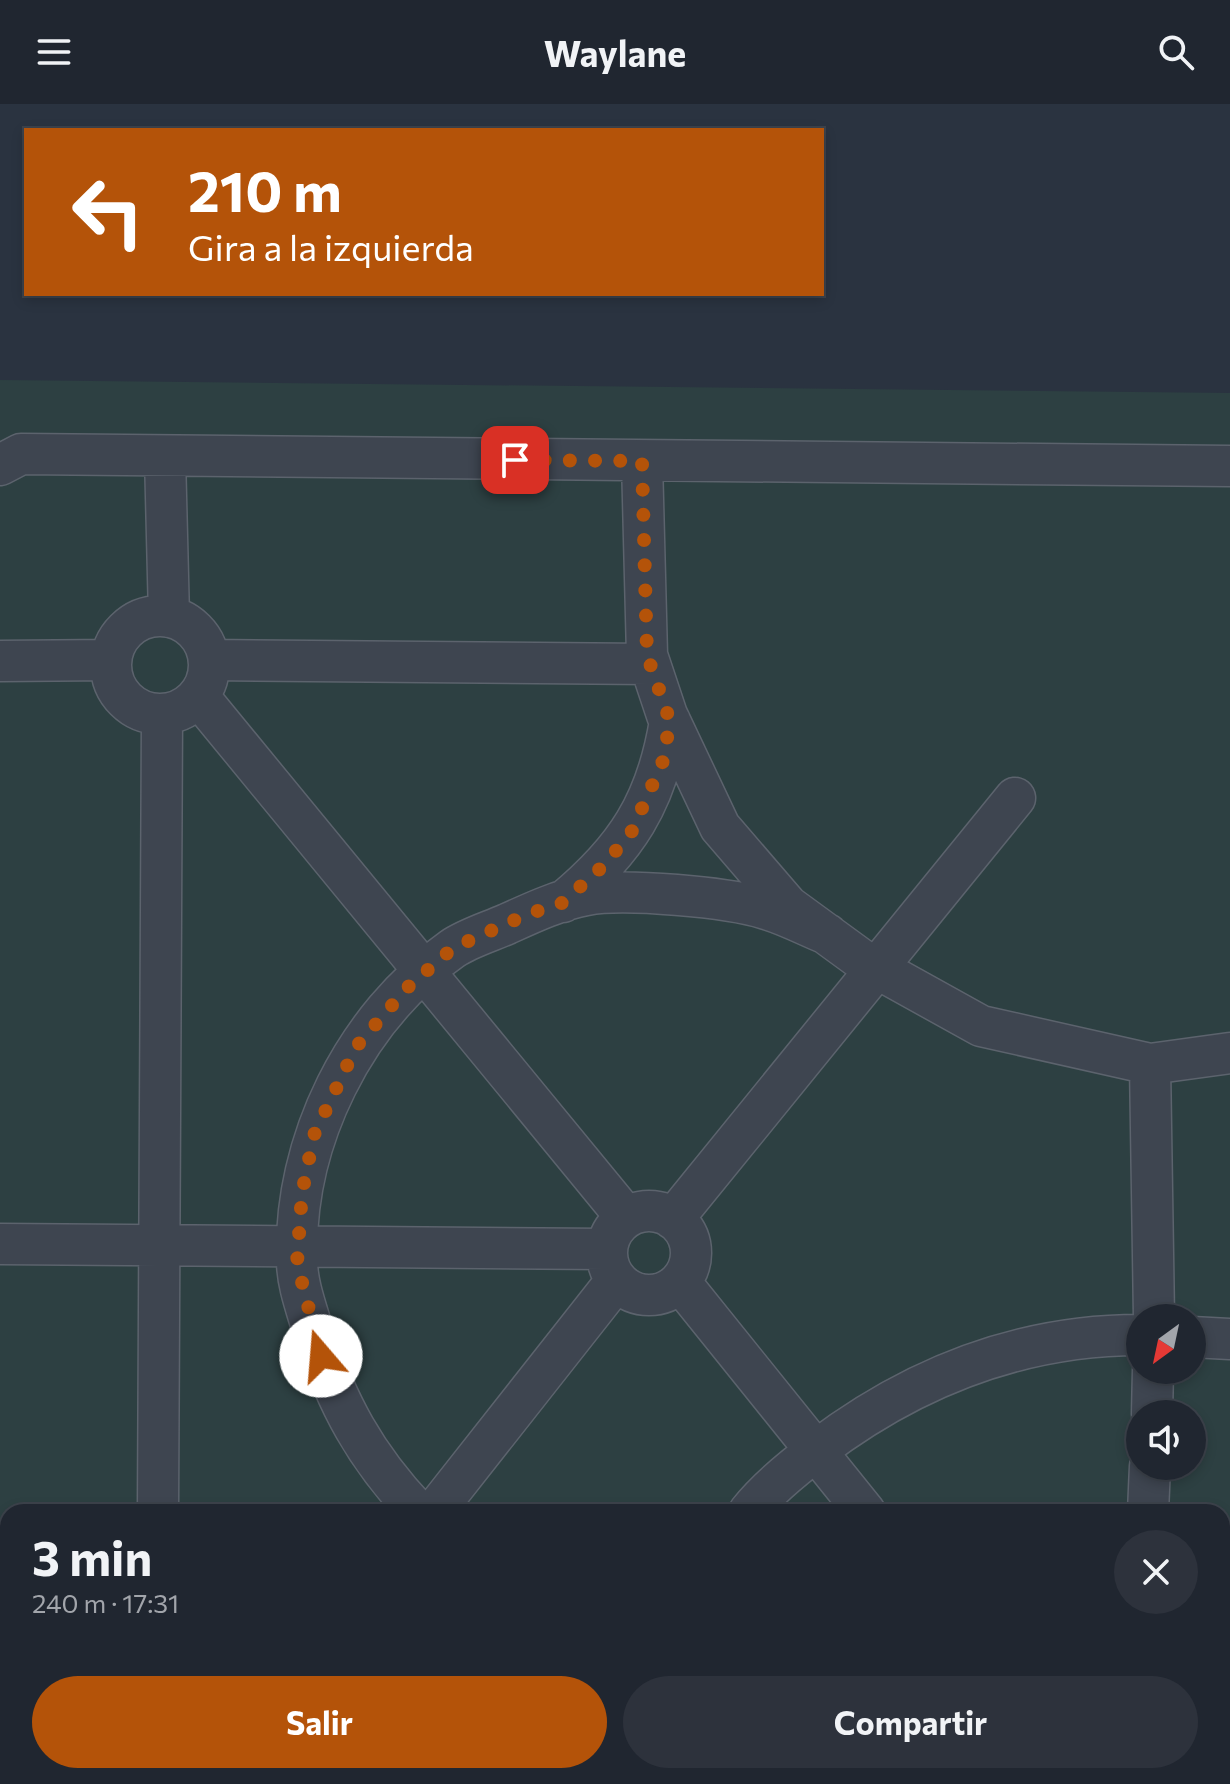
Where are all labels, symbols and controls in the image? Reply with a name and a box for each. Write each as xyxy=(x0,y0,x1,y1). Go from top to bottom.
icon: menu xyxy=(32,30,76,74)
text: Waylane xyxy=(544,30,686,74)
icon: search xyxy=(1154,30,1198,74)
text: 210 m xyxy=(188,155,342,224)
icon: left xyxy=(56,160,160,264)
text: Gira a la izquierda xyxy=(188,224,474,268)
pin xyxy=(481,426,549,494)
icon: arrive xyxy=(493,438,537,482)
north arrow xyxy=(1126,1304,1206,1384)
map controls xyxy=(1126,1304,1206,1480)
position arrow xyxy=(279,1314,363,1398)
button: sound xyxy=(1126,1400,1206,1480)
text: 3 min xyxy=(32,1527,152,1586)
button: close xyxy=(1114,1530,1198,1614)
text: 240 m · 17:31 xyxy=(32,1587,179,1618)
button: Salir xyxy=(32,1676,607,1768)
button: Compartir xyxy=(623,1676,1198,1768)

